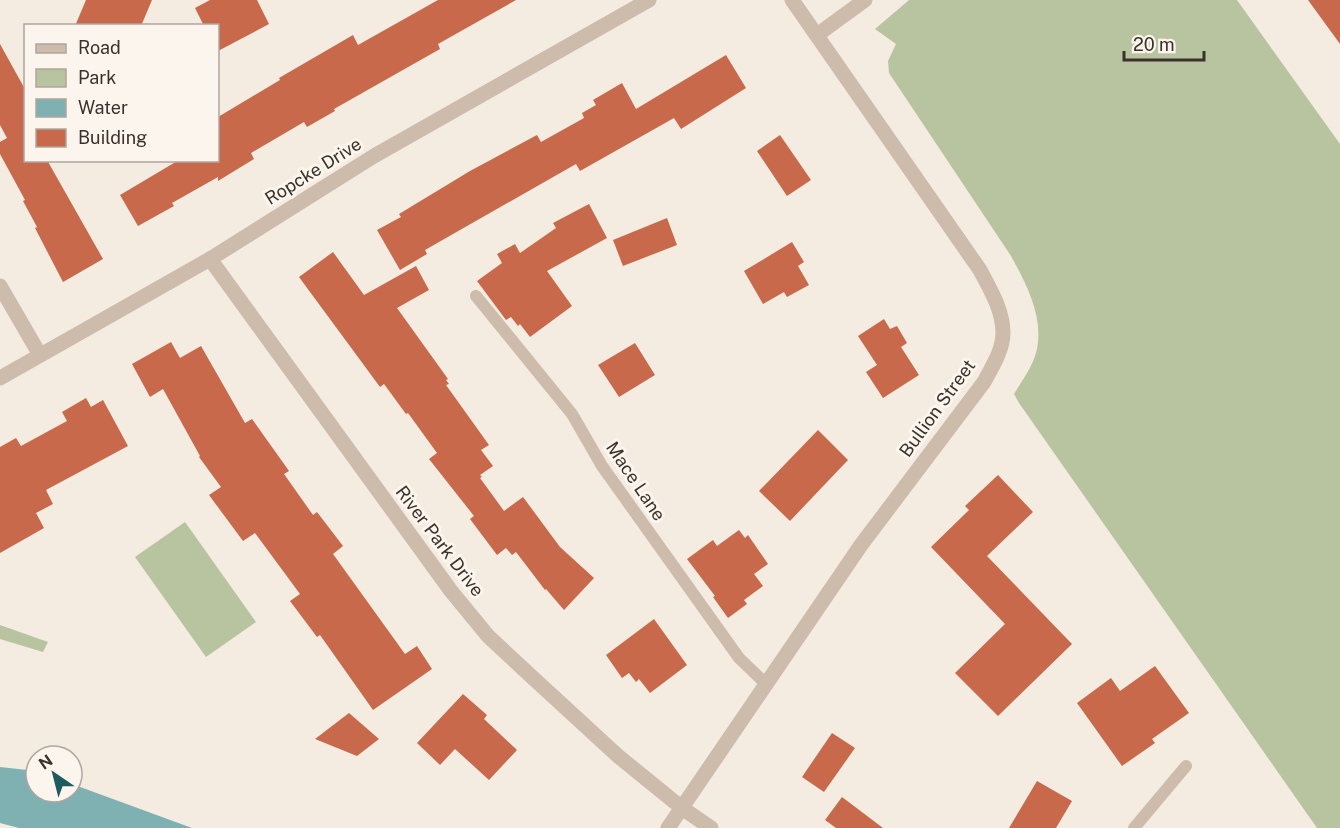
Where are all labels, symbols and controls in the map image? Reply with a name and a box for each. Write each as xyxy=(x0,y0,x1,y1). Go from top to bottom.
legend xyxy=(24,24,219,162)
scale bar xyxy=(1124,24,1204,62)
text: 20 m xyxy=(1133,34,1175,55)
text: Road xyxy=(78,37,121,58)
text: Park xyxy=(78,67,116,88)
text: Water xyxy=(78,97,128,118)
text: Building xyxy=(78,127,147,148)
street label: Ropcke Drive xyxy=(261,133,365,209)
street label: Bullion Street xyxy=(895,355,979,461)
street label: Mace Lane xyxy=(602,438,670,524)
street label: River Park Drive xyxy=(392,482,488,600)
north arrow xyxy=(24,744,84,804)
text: N xyxy=(35,751,56,773)

